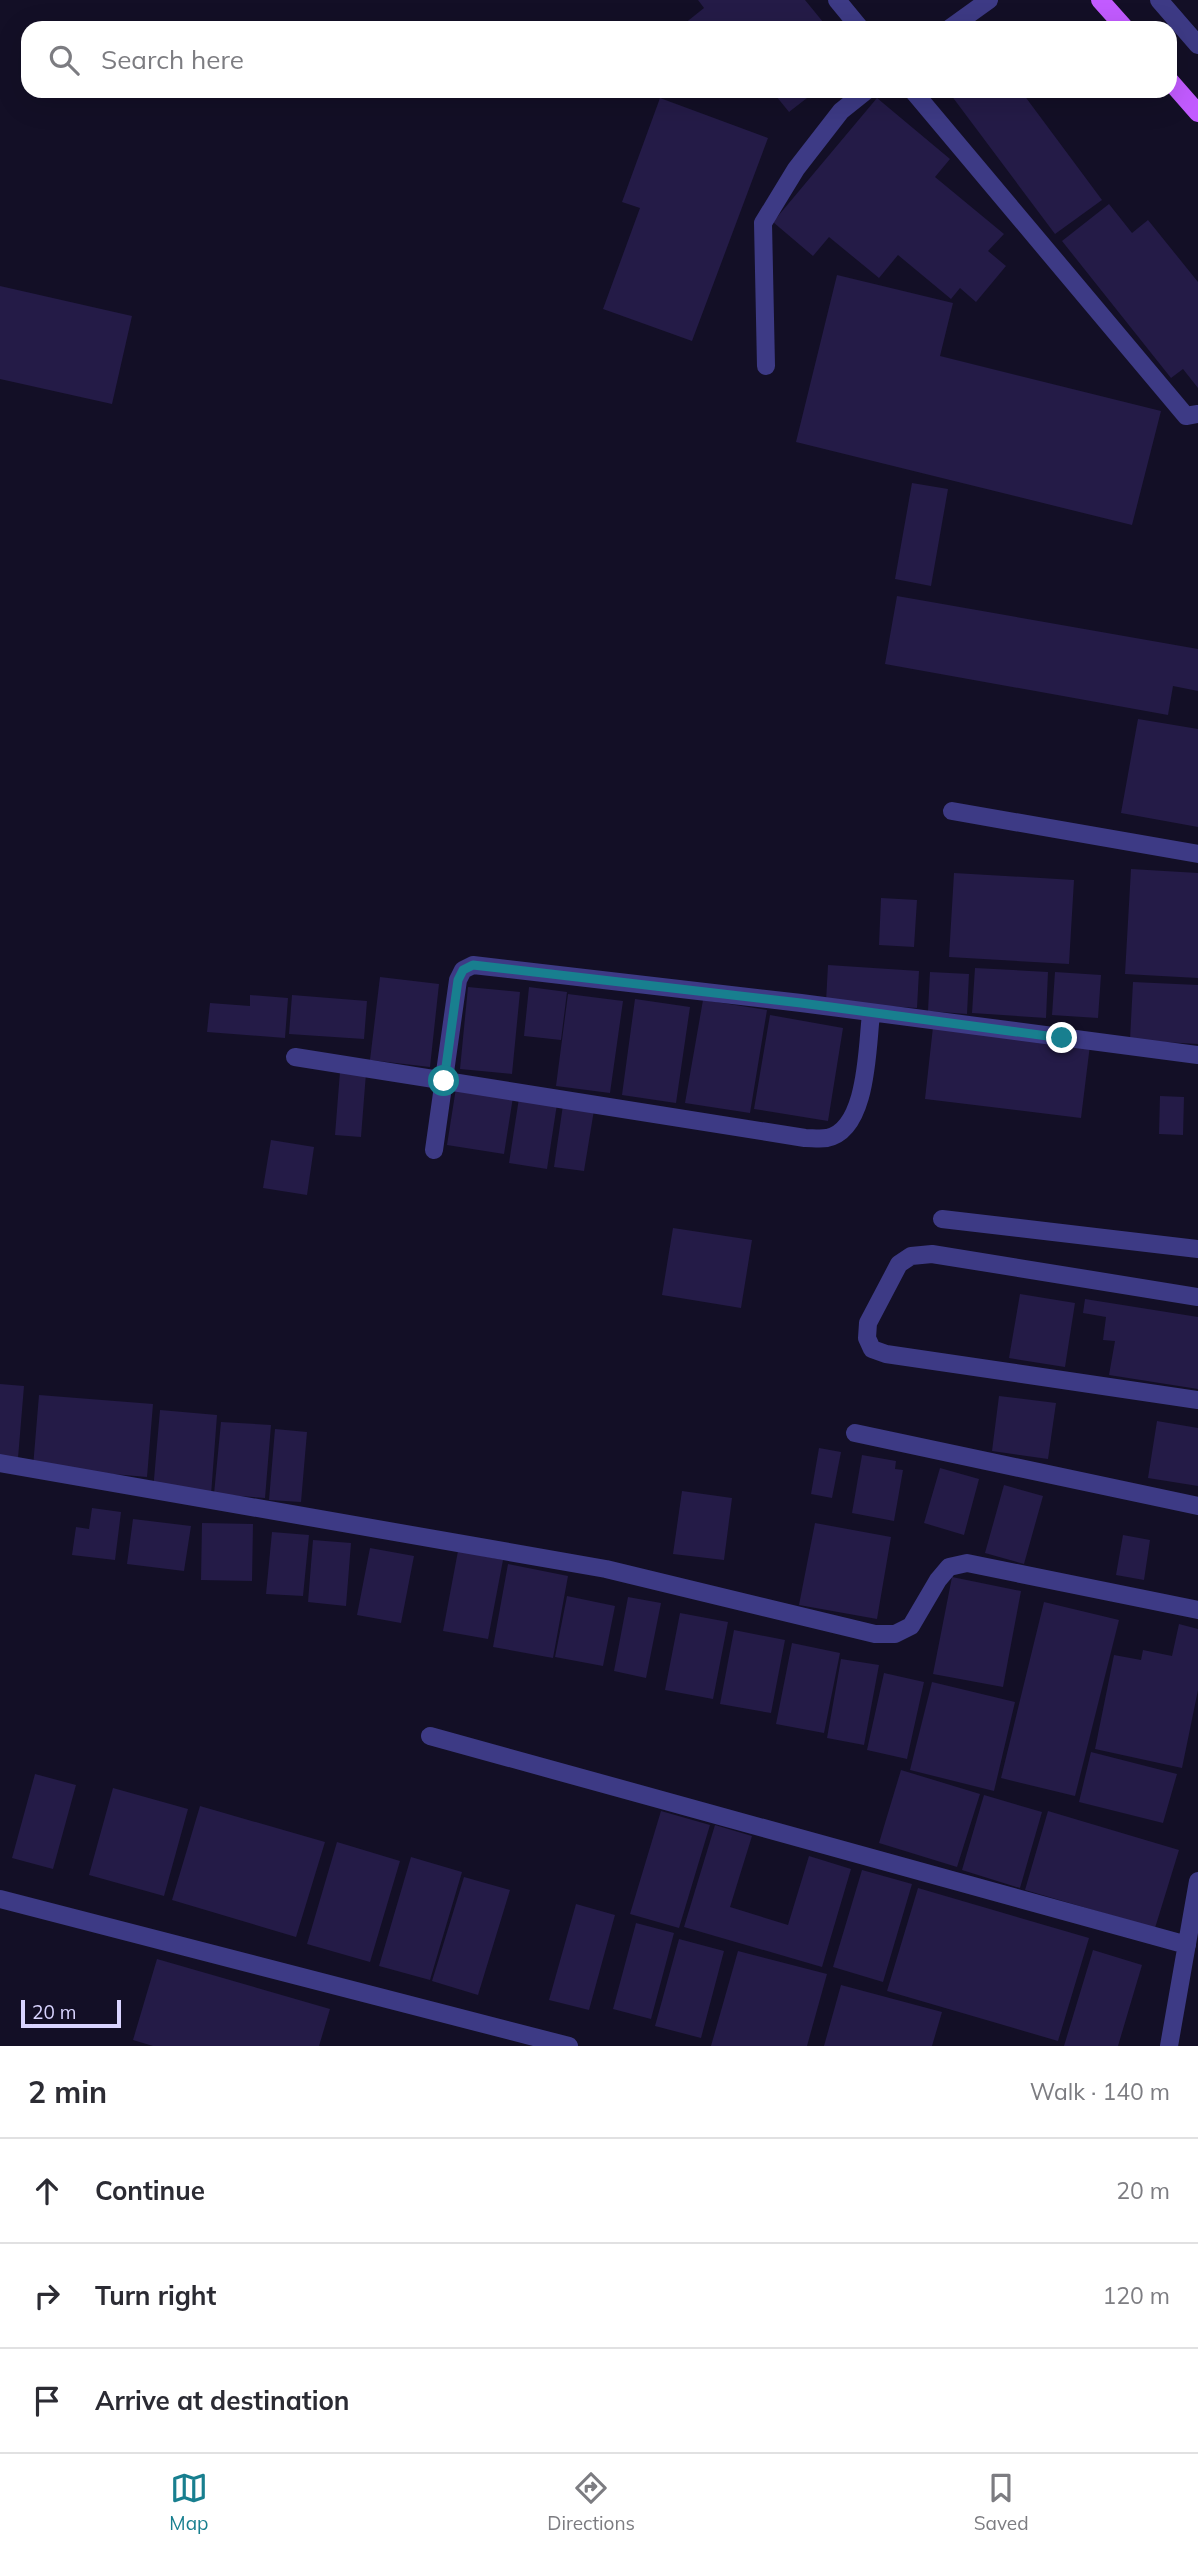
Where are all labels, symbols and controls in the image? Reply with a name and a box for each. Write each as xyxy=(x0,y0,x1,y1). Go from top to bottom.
search box xyxy=(21,21,1177,98)
icon: search xyxy=(45,41,83,79)
text: Search here xyxy=(101,43,244,76)
route end xyxy=(1046,1022,1077,1053)
route start xyxy=(428,1065,459,1096)
scale bar xyxy=(21,1997,121,2029)
text: 20 m xyxy=(32,2000,76,2024)
text: 2 min xyxy=(28,2073,107,2111)
text: Walk · 140 m xyxy=(1030,2077,1170,2106)
icon: ahead xyxy=(28,2172,66,2210)
text: Continue xyxy=(95,2174,205,2207)
text: 20 m xyxy=(1116,2176,1170,2205)
icon: right xyxy=(28,2277,66,2315)
text: Turn right xyxy=(95,2279,216,2312)
text: 120 m xyxy=(1102,2281,1170,2310)
icon: arrive xyxy=(28,2382,66,2420)
text: Arrive at destination xyxy=(95,2384,350,2417)
tab: Map xyxy=(169,2469,208,2535)
tab: Directions xyxy=(547,2469,635,2535)
tab: Saved xyxy=(974,2469,1029,2535)

